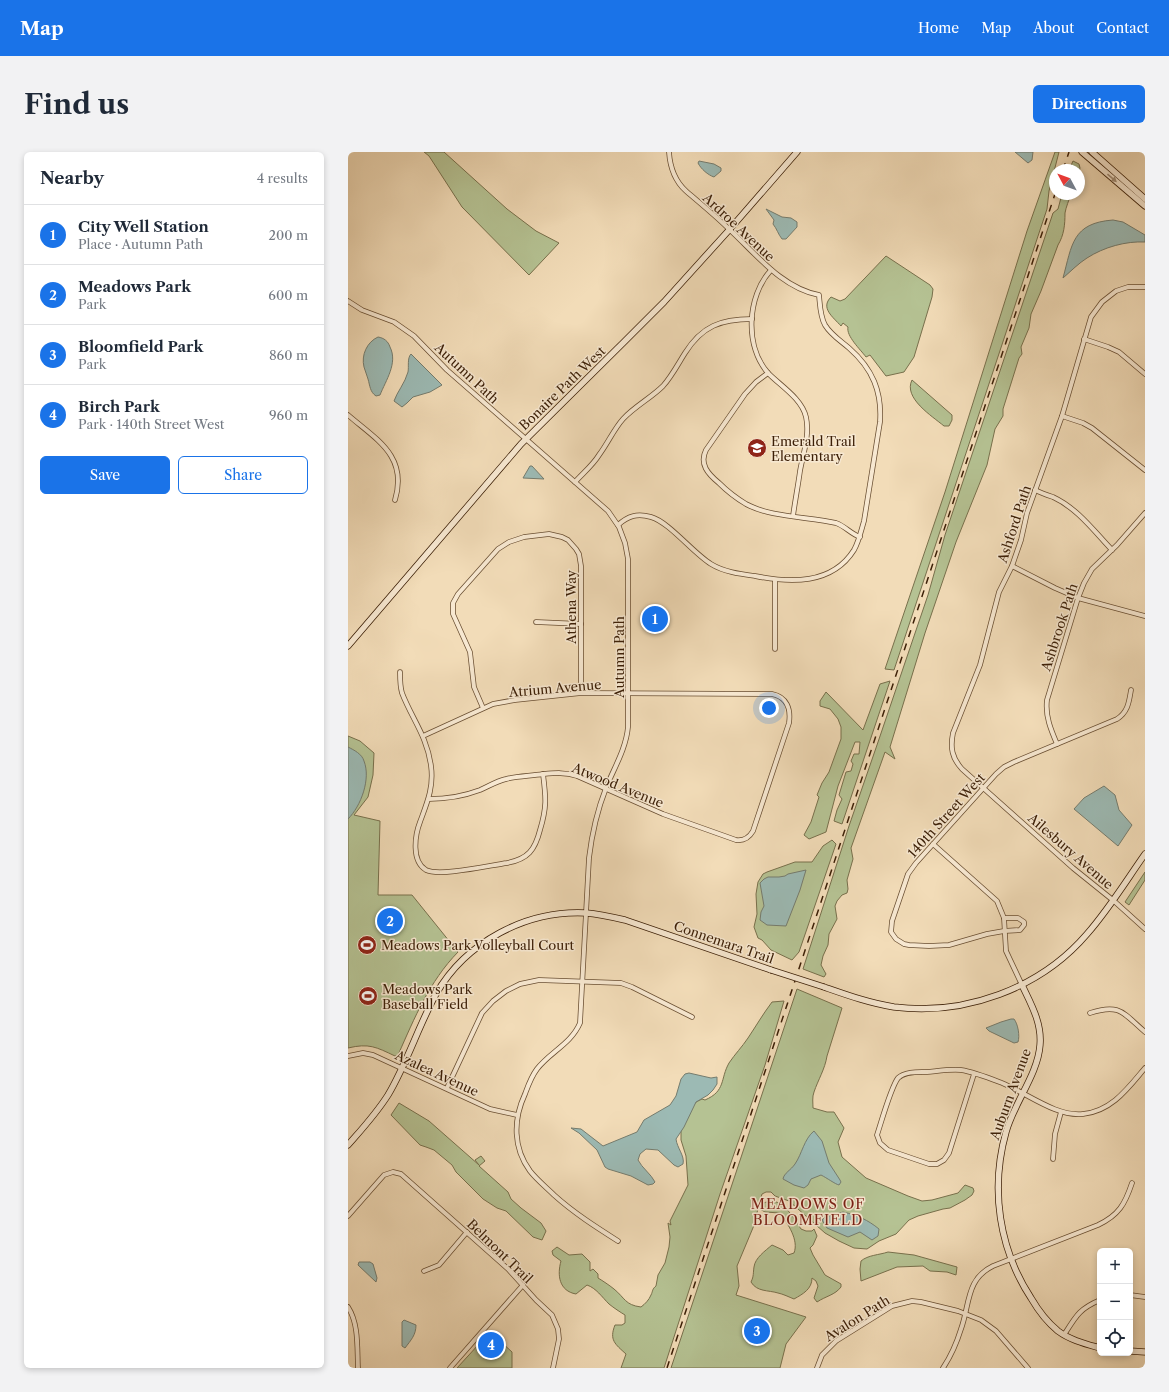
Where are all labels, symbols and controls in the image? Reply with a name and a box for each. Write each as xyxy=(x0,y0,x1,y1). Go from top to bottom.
text: Map xyxy=(20,17,64,40)
text: Home xyxy=(918,19,959,37)
text: Map xyxy=(981,19,1011,37)
text: About xyxy=(1033,19,1074,37)
text: Contact xyxy=(1096,19,1149,37)
button: Directions xyxy=(1033,85,1145,123)
text: Find us xyxy=(24,87,129,121)
north arrow xyxy=(1049,164,1085,200)
text: Nearby xyxy=(40,168,104,188)
text: 4 results xyxy=(257,170,308,186)
one-way arrow xyxy=(1107,173,1117,182)
street label: Ardroe Avenue xyxy=(699,189,778,264)
text: City Well Station xyxy=(78,217,209,236)
text: 1 xyxy=(50,227,56,243)
text: 200 m xyxy=(268,227,308,243)
text: Place · Autumn Path xyxy=(78,236,203,252)
text: Meadows Park xyxy=(78,277,191,296)
text: 2 xyxy=(49,287,57,303)
text: 600 m xyxy=(268,287,308,303)
text: Park xyxy=(78,296,106,312)
text: Bloomfield Park xyxy=(78,337,203,356)
street label: Autumn Path xyxy=(431,339,502,407)
street label: Bonaire Path West xyxy=(516,343,609,433)
text: 3 xyxy=(49,347,57,363)
text: 860 m xyxy=(269,347,308,363)
text: Park xyxy=(78,356,106,372)
text: Birch Park xyxy=(78,397,160,416)
text: 4 xyxy=(49,407,57,423)
text: 960 m xyxy=(269,407,308,423)
text: Park · 140th Street West xyxy=(78,416,224,432)
place label: Emerald Trail Elementary xyxy=(771,433,856,464)
school or university icon: Emerald Trail Elementary xyxy=(746,437,768,459)
button: Save xyxy=(40,456,170,494)
button: Share xyxy=(178,456,308,494)
street label: Ashford Path xyxy=(994,483,1034,566)
street label: Athena Way xyxy=(563,569,579,645)
street label: Ashbrook Path xyxy=(1037,581,1081,674)
pin: 1 xyxy=(642,604,668,634)
street label: Autumn Path xyxy=(611,616,627,699)
street label: Atrium Avenue xyxy=(507,676,602,700)
your location xyxy=(759,698,779,718)
street label: Atwood Avenue xyxy=(569,759,666,811)
street label: 140th Street West xyxy=(904,769,988,860)
street label: Ailesbury Avenue xyxy=(1024,809,1117,892)
pin: 2 xyxy=(377,906,403,936)
street label: Connemara Trail xyxy=(672,917,776,967)
sports icon: Meadows Park Volleyball Court xyxy=(356,934,378,956)
place label: Meadows Park Volleyball Court xyxy=(381,937,575,953)
place label: Meadows Park Baseball Field xyxy=(382,981,473,1012)
sports icon: Meadows Park Baseball Field xyxy=(357,985,379,1007)
street label: Azalea Avenue xyxy=(392,1046,481,1099)
street label: Auburn Avenue xyxy=(986,1046,1034,1143)
district label: MEADOWS OF BLOOMFIELD xyxy=(751,1195,865,1229)
street label: Belmont Trail xyxy=(464,1216,536,1286)
map controls xyxy=(1097,1248,1133,1356)
button: + xyxy=(1097,1248,1133,1284)
button: − xyxy=(1097,1284,1133,1320)
street label: Avalon Path xyxy=(821,1292,893,1345)
pin: 3 xyxy=(744,1316,770,1346)
button: locate xyxy=(1097,1320,1133,1356)
pin: 4 xyxy=(478,1330,504,1360)

